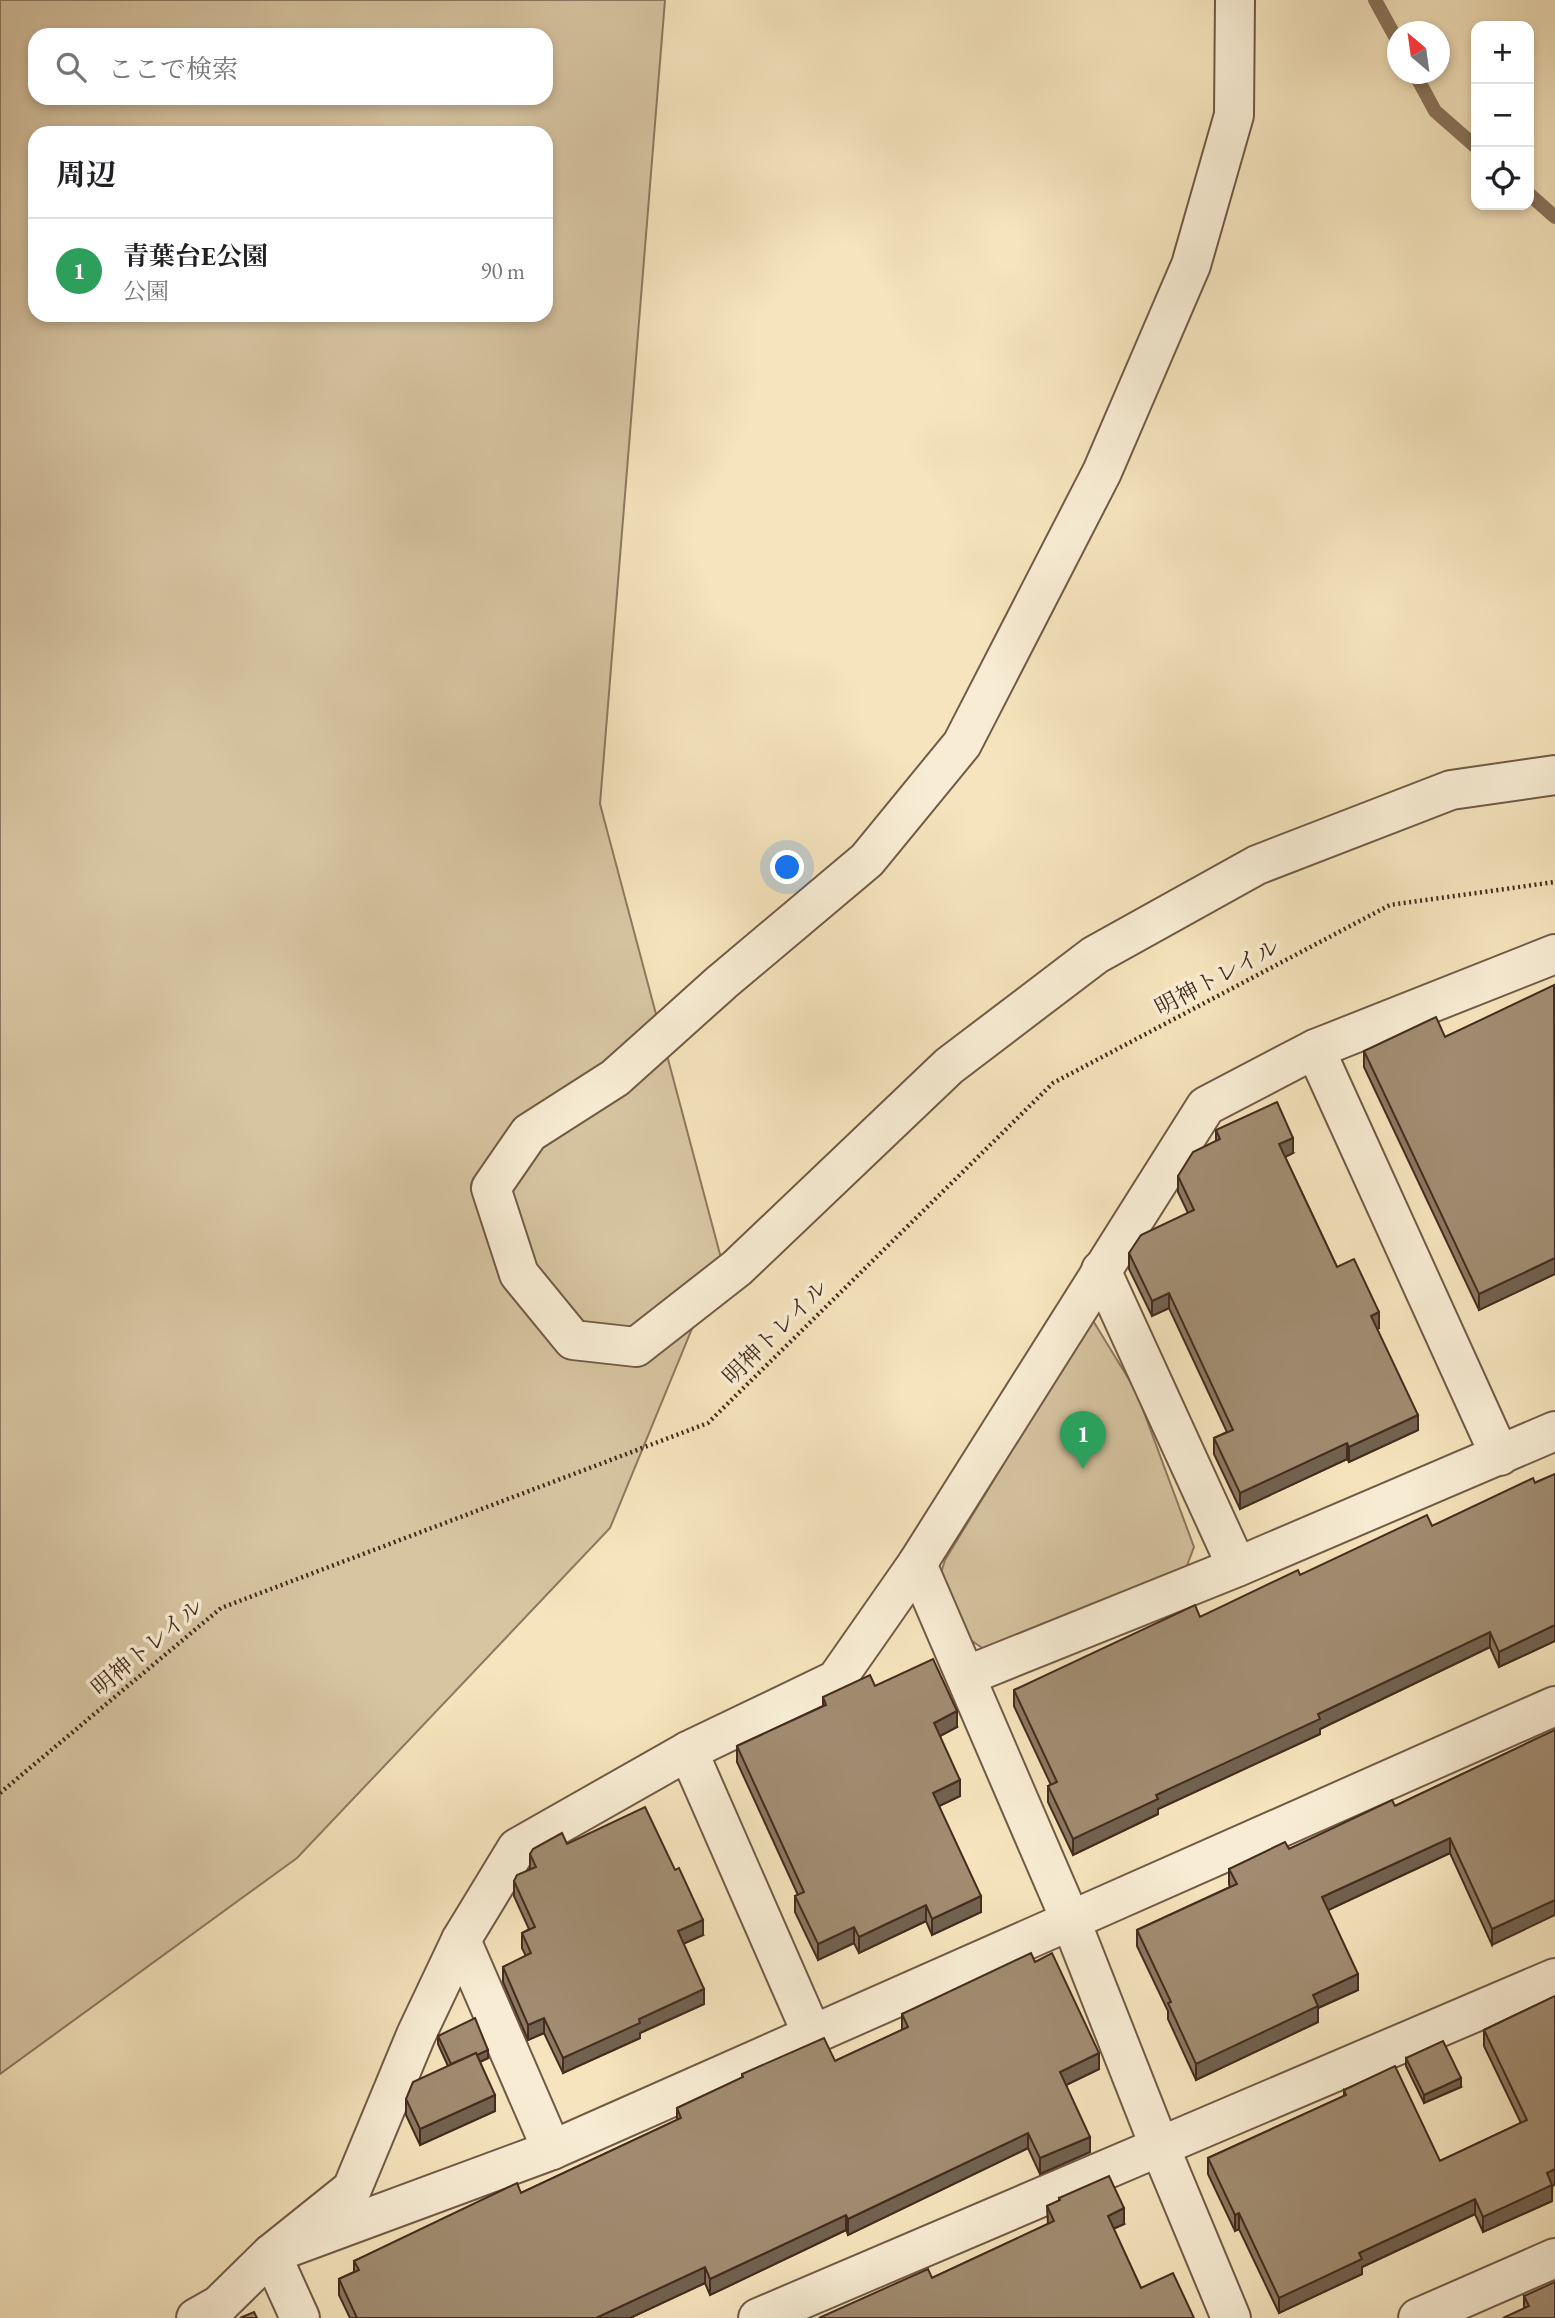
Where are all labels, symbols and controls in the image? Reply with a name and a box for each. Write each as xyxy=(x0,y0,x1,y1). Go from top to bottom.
north arrow xyxy=(1387,21,1450,84)
map controls xyxy=(1471,21,1534,210)
button: + xyxy=(1471,21,1534,84)
search box xyxy=(28,28,553,105)
icon: search xyxy=(52,48,90,86)
text: ここで検索 xyxy=(108,52,238,86)
button: − xyxy=(1471,84,1534,147)
button: locate xyxy=(1471,147,1534,210)
text: 周辺 xyxy=(56,155,116,194)
text: 青葉台E公園 xyxy=(123,239,268,273)
text: 1 xyxy=(73,256,85,286)
text: 90 m xyxy=(480,256,525,286)
text: 公園 xyxy=(123,276,169,306)
your location xyxy=(770,850,804,884)
street label: 明神トレイル xyxy=(1150,932,1284,1022)
street label: 明神トレイル xyxy=(716,1273,834,1391)
pin: 1 xyxy=(1060,1411,1106,1469)
street label: 明神トレイル xyxy=(85,1592,209,1702)

